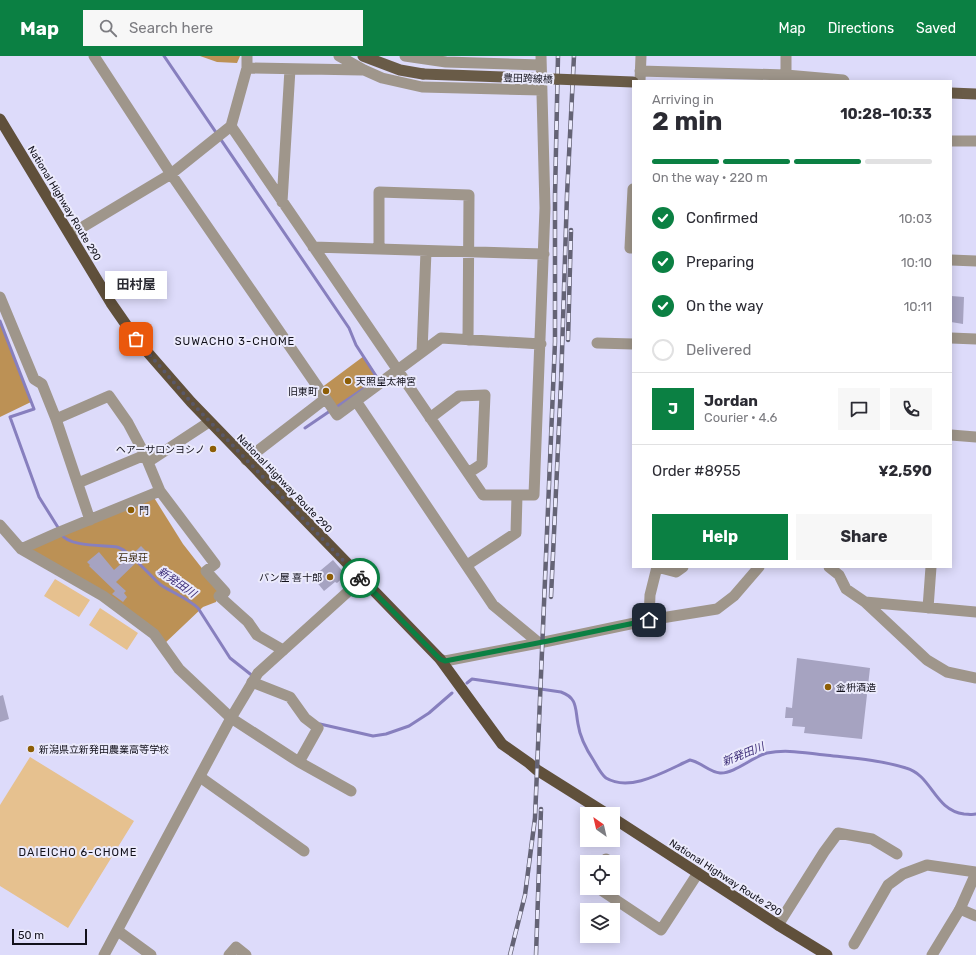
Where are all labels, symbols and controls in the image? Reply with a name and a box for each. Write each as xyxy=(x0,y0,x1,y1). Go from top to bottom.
search box xyxy=(83,10,363,46)
text: Map xyxy=(20,17,59,40)
icon: search xyxy=(97,17,119,39)
text: Search here xyxy=(129,19,213,37)
text: Map xyxy=(779,20,806,37)
text: Directions xyxy=(828,20,894,37)
text: Saved xyxy=(916,20,956,37)
street label: 豊田跨線橋 xyxy=(503,72,553,86)
text: Arriving in xyxy=(652,92,714,107)
text: 10:28–10:33 xyxy=(840,105,932,123)
text: 2 min xyxy=(652,106,722,137)
street label: National Highway Route 290 xyxy=(25,144,103,263)
text: On the way · 220 m xyxy=(652,170,768,185)
icon: check xyxy=(652,207,674,229)
text: Confirmed xyxy=(686,209,758,227)
text: 10:03 xyxy=(899,211,932,226)
icon: check xyxy=(652,251,674,273)
text: Preparing xyxy=(686,253,754,271)
text: 10:10 xyxy=(901,255,932,270)
callout: 田村屋 xyxy=(105,271,167,299)
text: 田村屋 xyxy=(116,277,156,292)
icon: check xyxy=(652,295,674,317)
text: On the way xyxy=(686,297,764,315)
text: 10:11 xyxy=(904,299,932,314)
pin xyxy=(119,322,153,356)
icon: bag xyxy=(125,328,147,350)
district label: SUWACHO 3-CHOME xyxy=(175,335,295,348)
text: Delivered xyxy=(686,341,751,359)
marker: 天照皇太神宮 xyxy=(343,376,353,386)
place label: 天照皇太神宮 xyxy=(356,376,416,388)
place label: 旧東町 xyxy=(288,386,318,398)
marker: 旧東町 xyxy=(321,386,331,396)
button: chat xyxy=(838,388,880,430)
button: phone xyxy=(890,388,932,430)
text: Jordan xyxy=(704,392,758,410)
text: J xyxy=(668,400,678,418)
text: Courier · 4.6 xyxy=(704,410,777,425)
street label: National Highway Route 290 xyxy=(234,432,334,535)
place label: ヘアーサロンヨシノ xyxy=(116,444,205,456)
marker: ヘアーサロンヨシノ xyxy=(208,444,218,454)
text: Order #8955 xyxy=(652,462,741,480)
text: ¥2,590 xyxy=(878,462,932,480)
marker: 門 xyxy=(126,505,136,515)
place label: 門 xyxy=(139,505,149,517)
button: Help xyxy=(652,514,788,560)
button: Share xyxy=(796,514,932,560)
park label: 石泉荘 xyxy=(118,552,148,564)
courier xyxy=(340,558,380,598)
water label: 新発田川 xyxy=(155,564,199,601)
icon: bike xyxy=(349,567,371,589)
place label: パン屋 喜十郎 xyxy=(259,572,322,584)
marker: パン屋 喜十郎 xyxy=(325,572,335,582)
pin xyxy=(632,603,666,637)
icon: home xyxy=(638,609,660,631)
marker: 金枡酒造 xyxy=(823,682,833,692)
place label: 金枡酒造 xyxy=(836,682,876,694)
water label: 新発田川 xyxy=(720,740,767,769)
marker: 新潟県立新発田農業高等学校 xyxy=(26,744,36,754)
place label: 新潟県立新発田農業高等学校 xyxy=(39,744,169,756)
north arrow xyxy=(580,807,620,847)
map controls xyxy=(580,807,620,943)
street label: National Highway Route 290 xyxy=(667,837,784,919)
district label: DAIEICHO 6-CHOME xyxy=(19,846,137,859)
button: locate xyxy=(580,855,620,895)
button: layers xyxy=(580,903,620,943)
scale bar xyxy=(12,927,87,946)
text: 50 m xyxy=(18,929,44,942)

